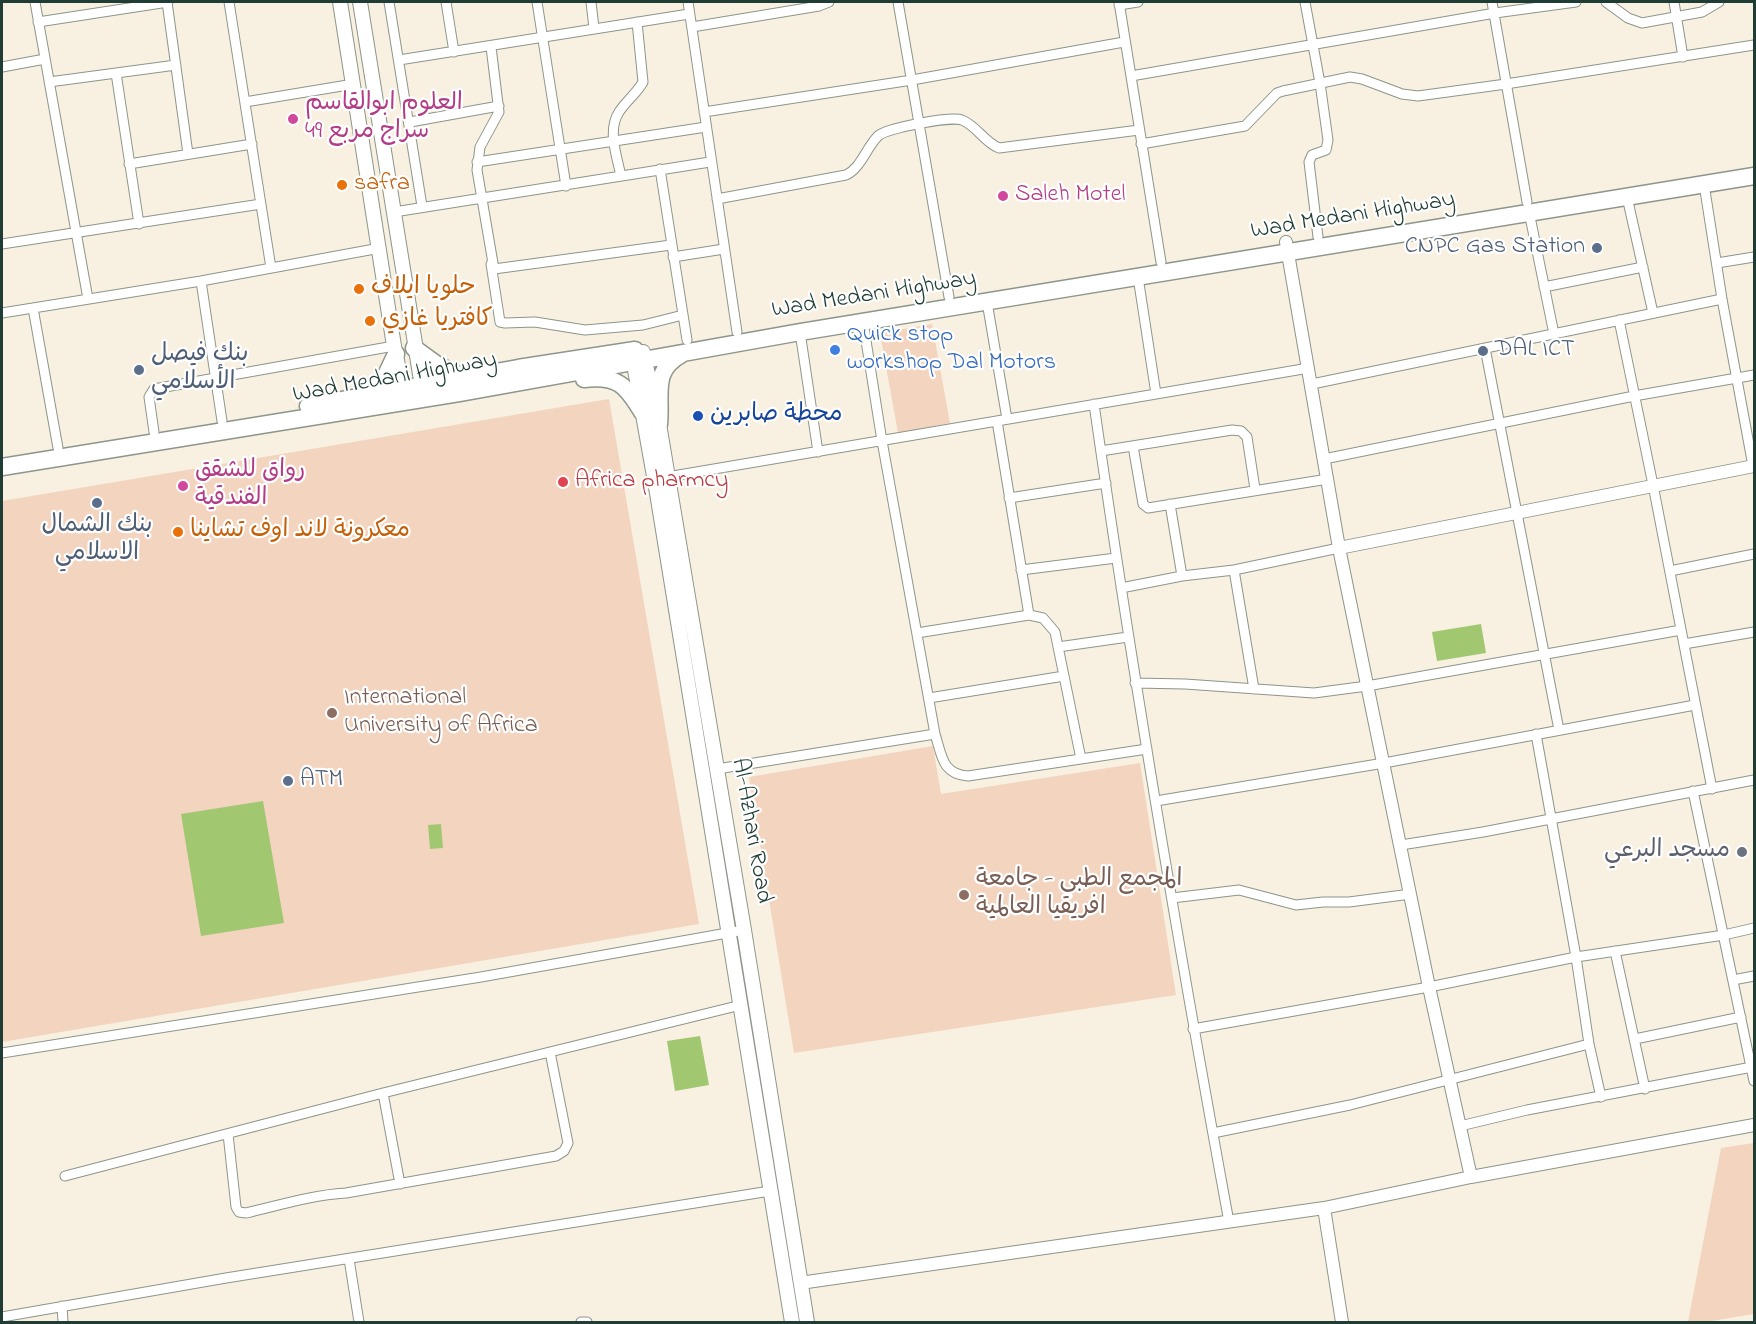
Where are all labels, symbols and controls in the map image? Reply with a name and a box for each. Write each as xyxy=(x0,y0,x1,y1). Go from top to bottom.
place label: العلوم ابوالقاسم سراج مربع 49 xyxy=(305,91,463,147)
marker: العلوم ابوالقاسم سراج مربع 49 xyxy=(286,112,300,126)
place label: safra xyxy=(354,171,410,199)
marker: safra xyxy=(335,178,349,192)
place label: Saleh Motel xyxy=(1015,182,1125,210)
street label: Wad Medani Highway xyxy=(1249,187,1457,247)
marker: Saleh Motel xyxy=(996,189,1010,203)
place label: CNPC Gas Station xyxy=(1405,234,1585,262)
marker: CNPC Gas Station xyxy=(1590,241,1604,255)
street label: Wad Medani Highway xyxy=(770,266,978,326)
place label: حلويا ايلاف xyxy=(371,275,476,303)
marker: حلويا ايلاف xyxy=(352,282,366,296)
place label: كافتريا غازي xyxy=(382,307,493,335)
marker: كافتريا غازي xyxy=(363,314,377,328)
place label: Quick stop workshop Dal Motors xyxy=(847,322,1056,378)
place label: DAL ICT xyxy=(1495,337,1575,365)
place label: بنك فيصل الأسلامي xyxy=(151,342,248,398)
marker: Quick stop workshop Dal Motors xyxy=(828,343,842,357)
marker: DAL ICT xyxy=(1476,344,1490,358)
street label: Wad Medani Highway xyxy=(291,347,499,411)
marker: بنك فيصل الأسلامي xyxy=(132,363,146,377)
place label: محطة صابرين xyxy=(710,402,842,430)
marker: محطة صابرين xyxy=(691,409,705,423)
place label: رواق للشقق الفندقية xyxy=(195,458,305,514)
place label: Africa pharmcy xyxy=(575,468,728,496)
marker: Africa pharmcy xyxy=(556,475,570,489)
marker: رواق للشقق الفندقية xyxy=(176,479,190,493)
marker: بنك الشمال الاسلامي xyxy=(90,496,104,510)
place label: بنك الشمال الاسلامي xyxy=(41,513,153,569)
place label: معكرونة لاند اوف تشاينا xyxy=(190,518,410,546)
marker: معكرونة لاند اوف تشاينا xyxy=(171,525,185,539)
place label: International University of Africa xyxy=(344,685,538,741)
marker: International University of Africa xyxy=(325,706,339,720)
street label: Al-Azhari Road xyxy=(723,756,777,906)
place label: ATM xyxy=(300,767,343,795)
marker: ATM xyxy=(281,774,295,788)
place label: مسجد البرعي xyxy=(1604,838,1730,866)
marker: مسجد البرعي xyxy=(1735,845,1749,859)
place label: المجمع الطبي - جامعة افريقيا العالمية xyxy=(976,867,1182,923)
marker: المجمع الطبي - جامعة افريقيا العالمية xyxy=(957,888,971,902)

